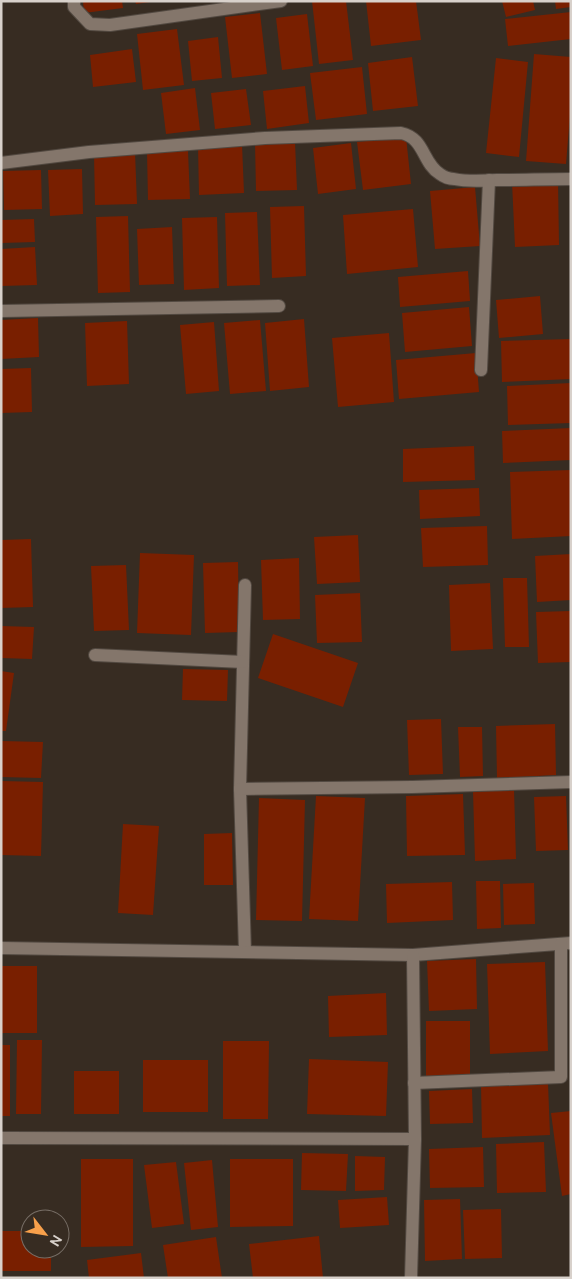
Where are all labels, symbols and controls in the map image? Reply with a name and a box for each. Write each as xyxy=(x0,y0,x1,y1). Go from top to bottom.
north arrow xyxy=(20,1209,70,1259)
text: N xyxy=(47,1232,66,1249)

